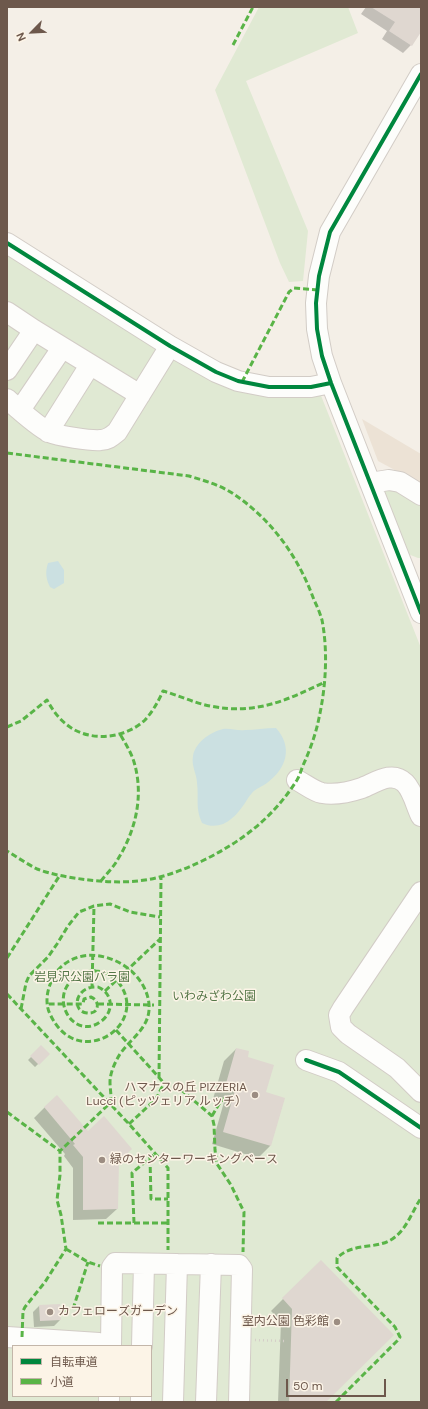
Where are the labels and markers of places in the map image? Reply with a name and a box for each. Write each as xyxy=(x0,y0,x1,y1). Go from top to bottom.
place label: ハマナスの丘 PIZZERIA Lucci (ピッツェリア ルッチ） xyxy=(86,1081,247,1109)
marker: ハマナスの丘 PIZZERIA Lucci (ピッツェリア ルッチ） xyxy=(250,1090,260,1100)
place label: 緑のセンターワーキングベース xyxy=(110,1153,278,1167)
marker: 緑のセンターワーキングベース xyxy=(97,1155,107,1165)
place label: カフェローズガーデン xyxy=(58,1305,178,1319)
marker: カフェローズガーデン xyxy=(45,1307,55,1317)
place label: 室内公園 色彩館 xyxy=(242,1315,329,1329)
marker: 室内公園 色彩館 xyxy=(332,1317,342,1327)

